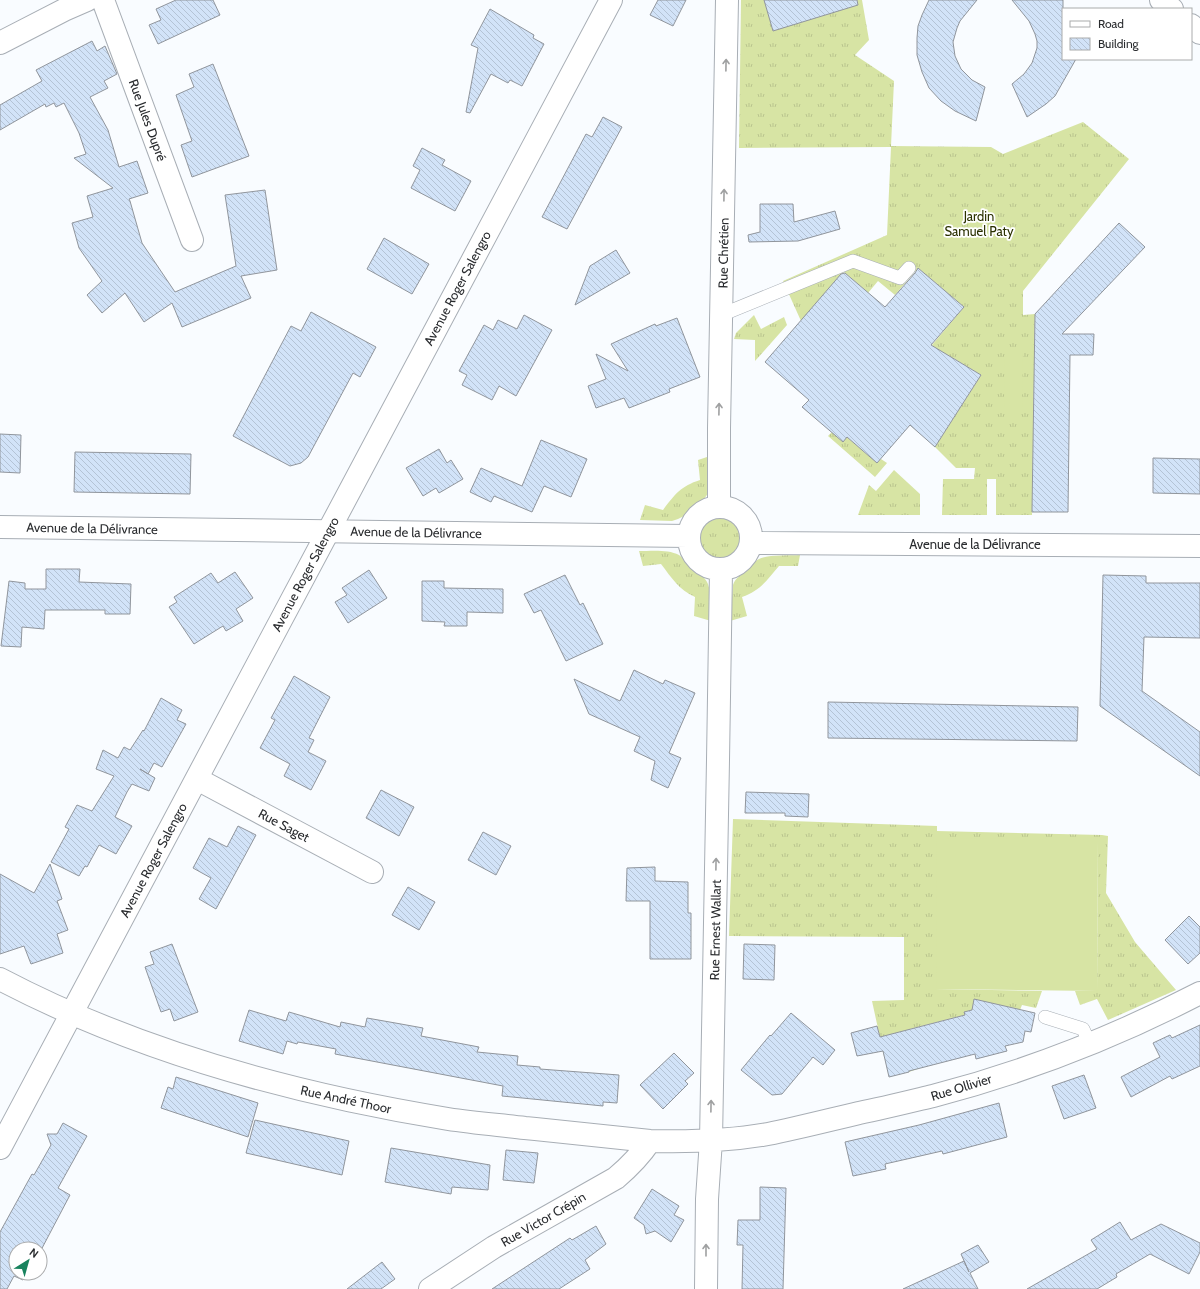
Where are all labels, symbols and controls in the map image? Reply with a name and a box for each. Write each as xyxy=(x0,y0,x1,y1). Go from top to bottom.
legend xyxy=(1062,8,1192,60)
text: Road xyxy=(1098,16,1124,31)
text: Building xyxy=(1098,36,1140,51)
one-way arrow xyxy=(722,59,730,72)
street label: Rue Jules Dupré xyxy=(126,77,170,163)
one-way arrow xyxy=(720,189,728,202)
park label: Jardin Samuel Paty xyxy=(944,208,1014,239)
street label: Rue Chrétien xyxy=(714,217,732,289)
street label: Avenue Roger Salengro xyxy=(420,228,494,348)
one-way arrow xyxy=(715,403,723,416)
street label: Avenue Roger Salengro xyxy=(268,514,342,634)
street label: Avenue de la Délivrance xyxy=(26,519,158,537)
street label: Avenue de la Délivrance xyxy=(350,523,482,541)
street label: Avenue de la Délivrance xyxy=(909,536,1041,552)
street label: Avenue Roger Salengro xyxy=(116,800,190,920)
street label: Rue Saget xyxy=(256,805,313,845)
one-way arrow xyxy=(712,858,720,871)
street label: Rue Ernest Wallart xyxy=(706,879,724,981)
street label: Rue Ollivier xyxy=(929,1070,994,1104)
street label: Rue André Thoor xyxy=(299,1082,394,1117)
one-way arrow xyxy=(707,1100,715,1113)
street label: Rue Victor Crépin xyxy=(498,1188,588,1250)
north arrow xyxy=(8,1241,48,1281)
one-way arrow xyxy=(703,1244,710,1257)
text: N xyxy=(27,1245,41,1261)

